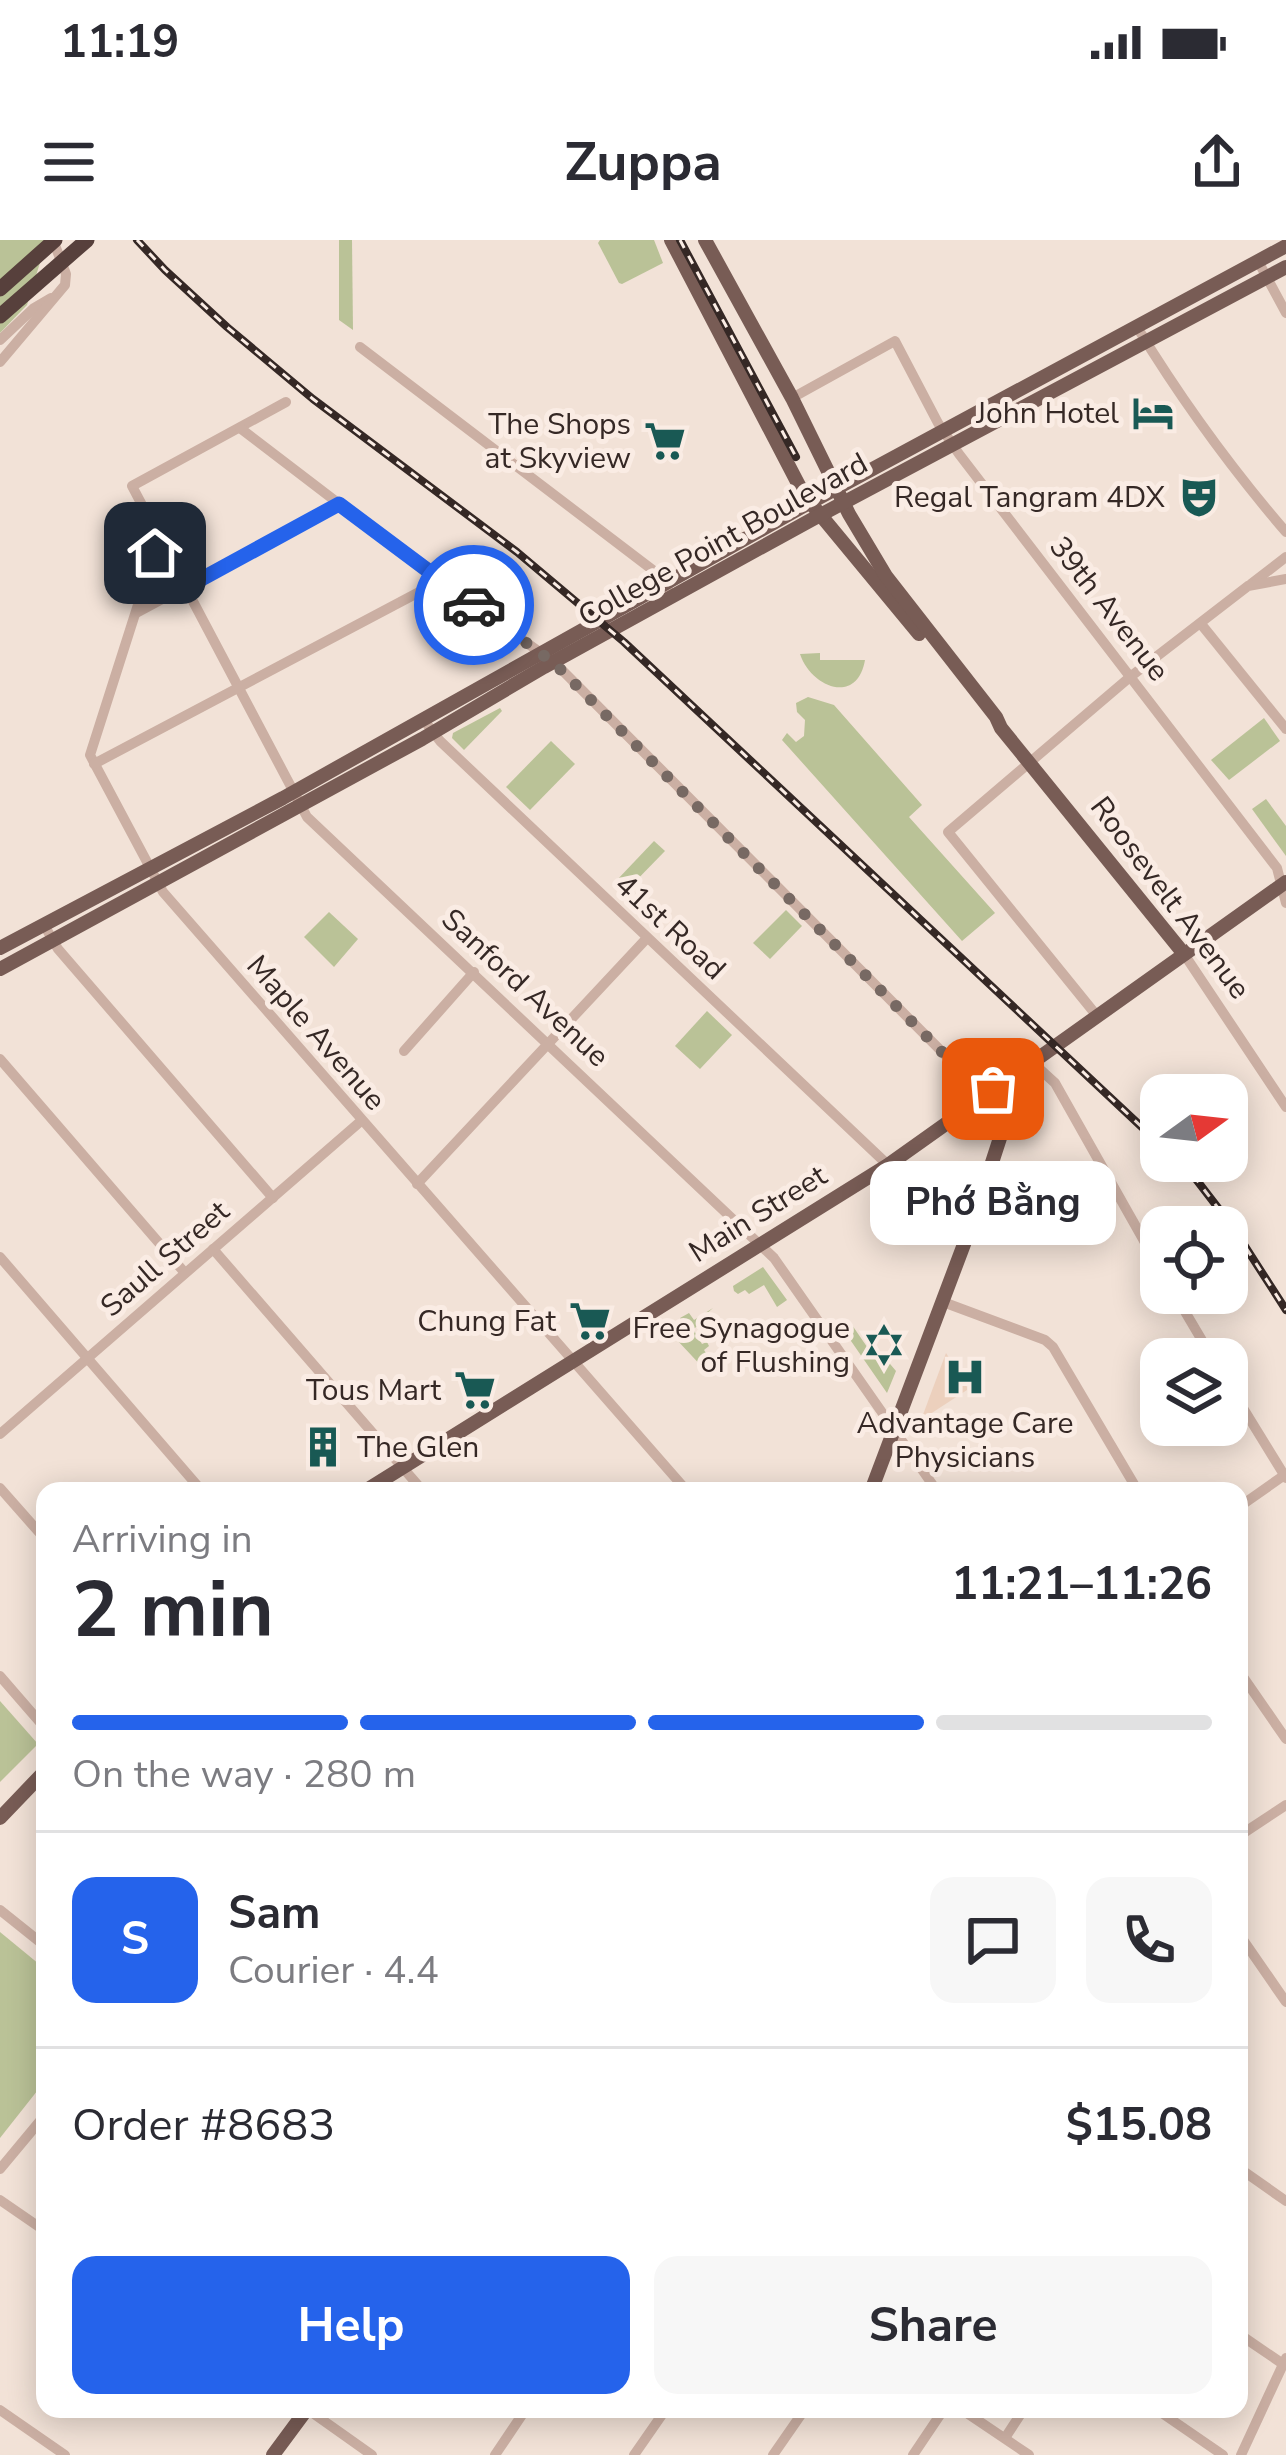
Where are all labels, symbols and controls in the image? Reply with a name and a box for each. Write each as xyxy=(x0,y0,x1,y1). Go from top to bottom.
text: 11:19 xyxy=(60,12,179,73)
text: Zuppa xyxy=(564,125,722,199)
icon: menu xyxy=(36,129,102,195)
icon: share xyxy=(1184,129,1250,195)
hotel icon: John Hotel xyxy=(1130,390,1176,436)
place label: John Hotel xyxy=(975,393,1119,434)
place label: The Shops at Skyview xyxy=(485,404,631,479)
supermarket icon: The Shops at Skyview xyxy=(642,418,688,464)
street label: College Point Boulevard xyxy=(571,443,875,637)
theatre icon: Regal Tangram 4DX xyxy=(1176,474,1222,520)
place label: Regal Tangram 4DX xyxy=(894,477,1165,518)
pin xyxy=(104,502,206,604)
icon: home xyxy=(122,520,188,586)
street label: 39th Avenue xyxy=(1039,528,1179,690)
courier xyxy=(414,545,534,665)
icon: car xyxy=(441,572,507,638)
street label: Roosevelt Avenue xyxy=(1080,788,1260,1008)
street label: 41st Road xyxy=(605,865,735,989)
street label: Sanford Avenue xyxy=(432,900,618,1076)
street label: Maple Avenue xyxy=(237,947,395,1119)
pin xyxy=(942,1038,1044,1140)
icon: bag xyxy=(960,1056,1026,1122)
north arrow xyxy=(1140,1074,1248,1182)
map controls xyxy=(1140,1074,1248,1446)
street label: Main Street xyxy=(681,1155,835,1272)
callout: Phớ Bằng xyxy=(870,1161,1116,1245)
text: Phớ Bằng xyxy=(905,1176,1081,1229)
street label: Saull Street xyxy=(92,1191,239,1326)
button: locate xyxy=(1140,1206,1248,1314)
supermarket icon: Chung Fat xyxy=(567,1298,613,1344)
place label: Chung Fat xyxy=(417,1301,556,1342)
place label: Free Synagogue of Flushing xyxy=(632,1308,850,1383)
synagogue icon: Free Synagogue of Flushing xyxy=(861,1322,907,1368)
button: layers xyxy=(1140,1338,1248,1446)
hospital icon: Advantage Care Physicians xyxy=(942,1354,988,1400)
supermarket icon: Tous Mart xyxy=(452,1367,498,1413)
place label: Tous Mart xyxy=(306,1370,441,1411)
place label: Advantage Care Physicians xyxy=(856,1403,1074,1478)
building icon: The Glen xyxy=(300,1424,346,1470)
place label: The Glen xyxy=(357,1427,479,1468)
text: Arriving in xyxy=(72,1513,253,1566)
text: 11:21–11:26 xyxy=(951,1554,1212,1615)
text: 2 min xyxy=(72,1557,274,1664)
text: On the way · 280 m xyxy=(72,1748,416,1801)
button: chat xyxy=(930,1877,1056,2003)
button: phone xyxy=(1086,1877,1212,2003)
text: Sam xyxy=(228,1883,320,1944)
text: S xyxy=(121,1909,149,1970)
text: Courier · 4.4 xyxy=(228,1944,439,1997)
text: Order #8683 xyxy=(72,2095,335,2156)
text: $15.08 xyxy=(1066,2095,1212,2156)
button: Help xyxy=(72,2256,630,2394)
button: Share xyxy=(654,2256,1212,2394)

